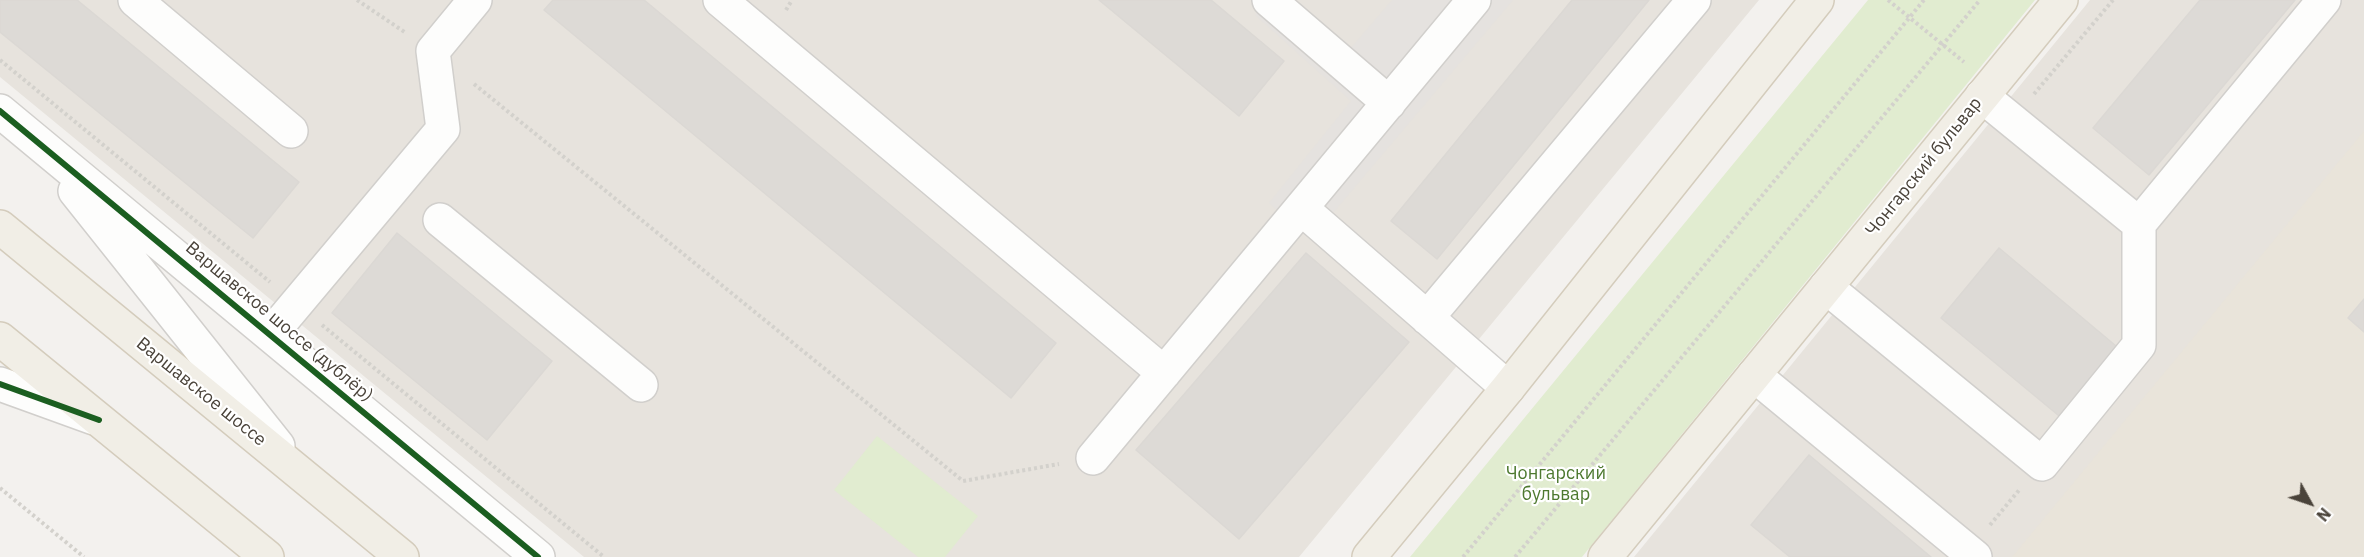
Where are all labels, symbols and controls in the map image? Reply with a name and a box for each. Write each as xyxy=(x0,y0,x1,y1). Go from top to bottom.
street label: Чонгарский бульвар xyxy=(1861,93,1987,241)
street label: Варшавское шоссе (дублёр) xyxy=(181,237,377,407)
street label: Варшавское шоссе xyxy=(132,333,270,451)
park label: Чонгарский бульвар xyxy=(1506,463,1606,506)
north arrow xyxy=(2280,473,2340,533)
text: N xyxy=(2312,504,2335,525)

